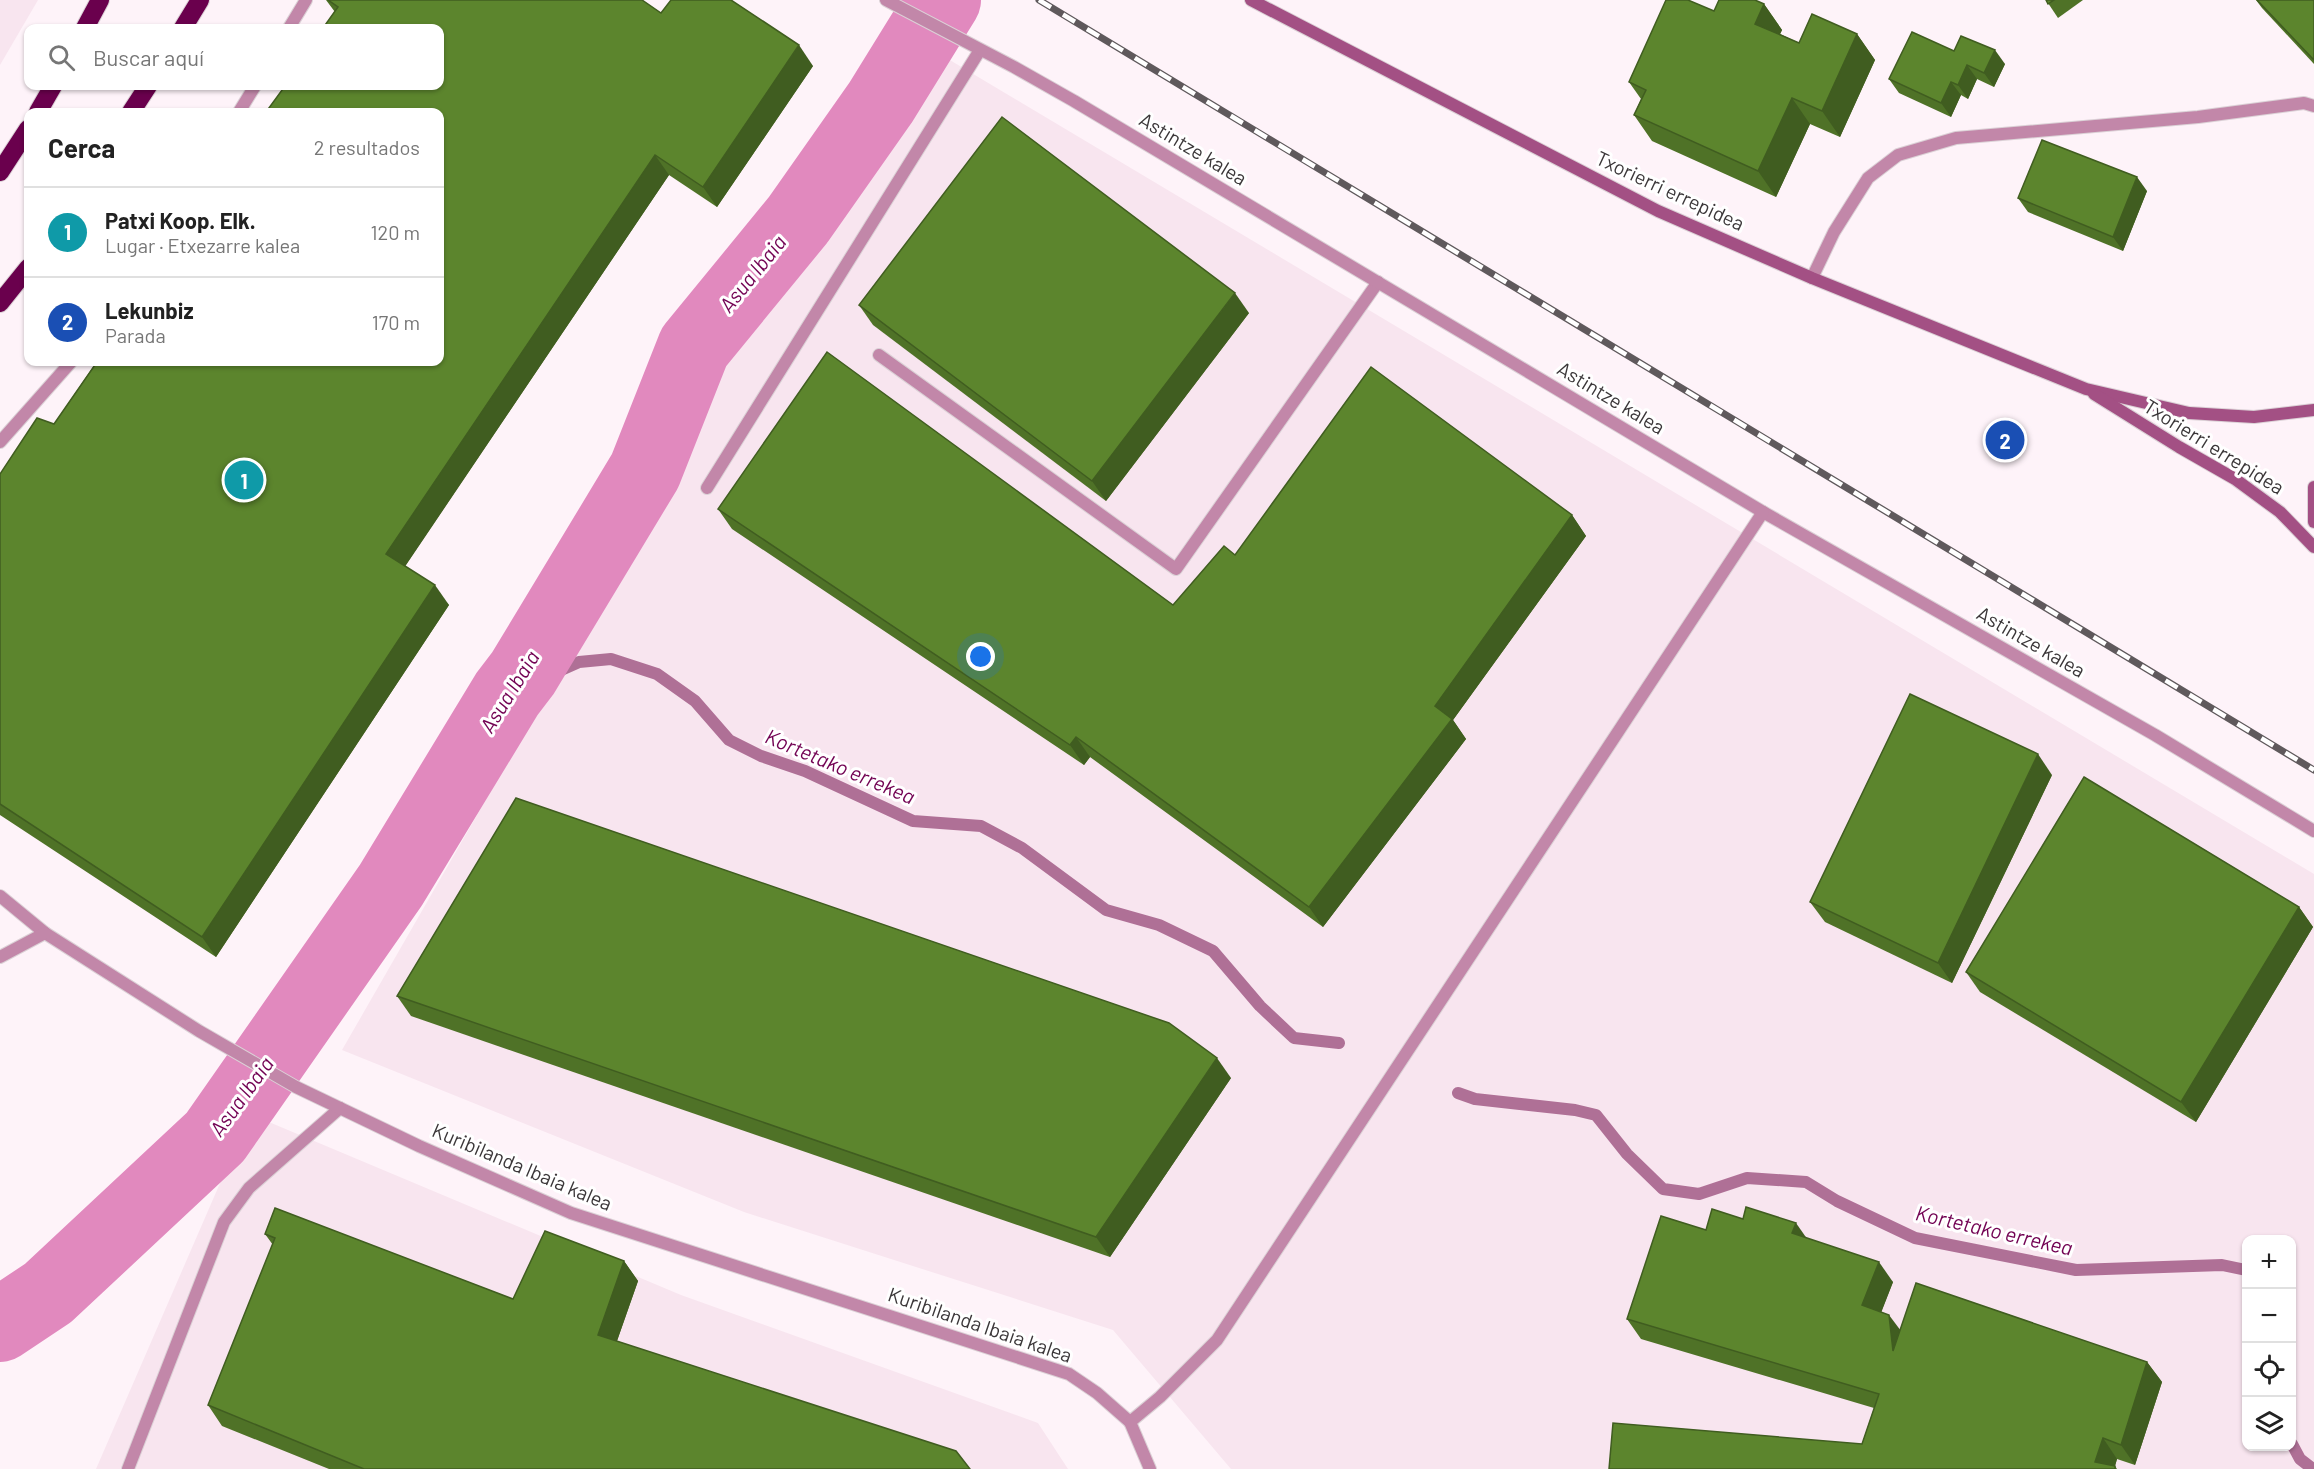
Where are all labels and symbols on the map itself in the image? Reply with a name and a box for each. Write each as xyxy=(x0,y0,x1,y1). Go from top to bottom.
street label: Astintze kalea xyxy=(1135,107,1252,190)
street label: Txorierri errepidea xyxy=(1592,145,1748,235)
water label: Asua Ibaia xyxy=(713,229,791,317)
street label: Astintze kalea xyxy=(1553,356,1670,439)
street label: Txorierri errepidea xyxy=(2140,393,2289,499)
pin: 2 xyxy=(1986,418,2024,462)
pin: 1 xyxy=(224,458,264,502)
street label: Astintze kalea xyxy=(1973,600,2090,682)
your location xyxy=(966,642,995,671)
water label: Asua Ibaia xyxy=(474,646,544,737)
water label: Kortetako errekea xyxy=(762,723,919,808)
water label: Asua Ibaia xyxy=(204,1052,278,1141)
street label: Kuribilanda Ibaia kalea xyxy=(429,1117,616,1215)
water label: Kortetako errekea xyxy=(1913,1199,2075,1260)
street label: Kuribilanda Ibaia kalea xyxy=(885,1281,1075,1367)

